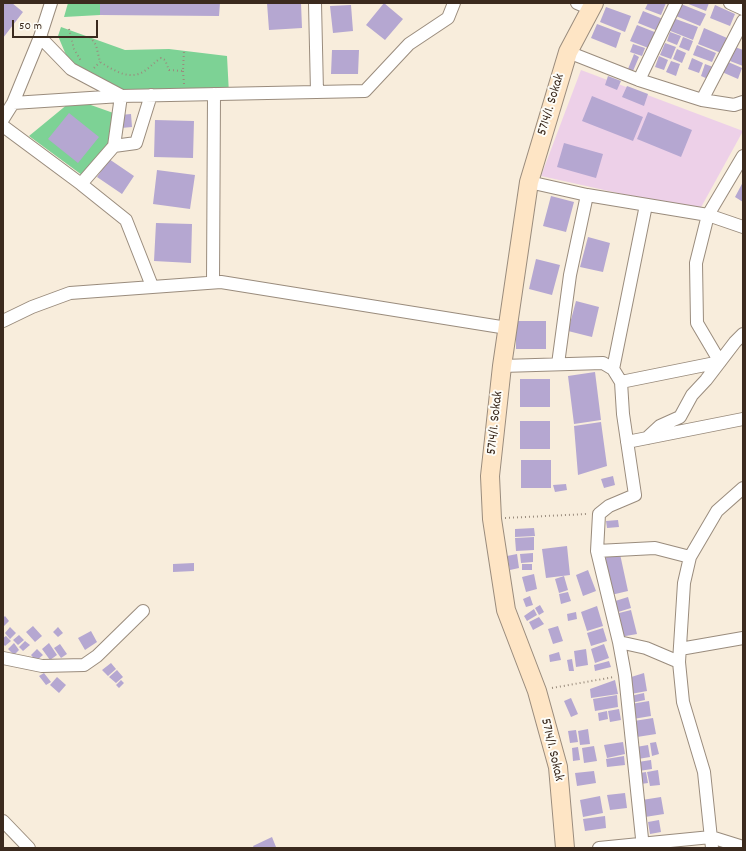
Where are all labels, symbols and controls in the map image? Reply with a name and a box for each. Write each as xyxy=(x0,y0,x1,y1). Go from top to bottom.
scale bar xyxy=(14,12,100,38)
text: 50 m xyxy=(19,18,42,35)
street label: 5714/1. Sokak xyxy=(535,72,569,138)
street label: 5714/1. Sokak xyxy=(484,390,508,456)
street label: 5714/1. Sokak xyxy=(536,717,566,783)

